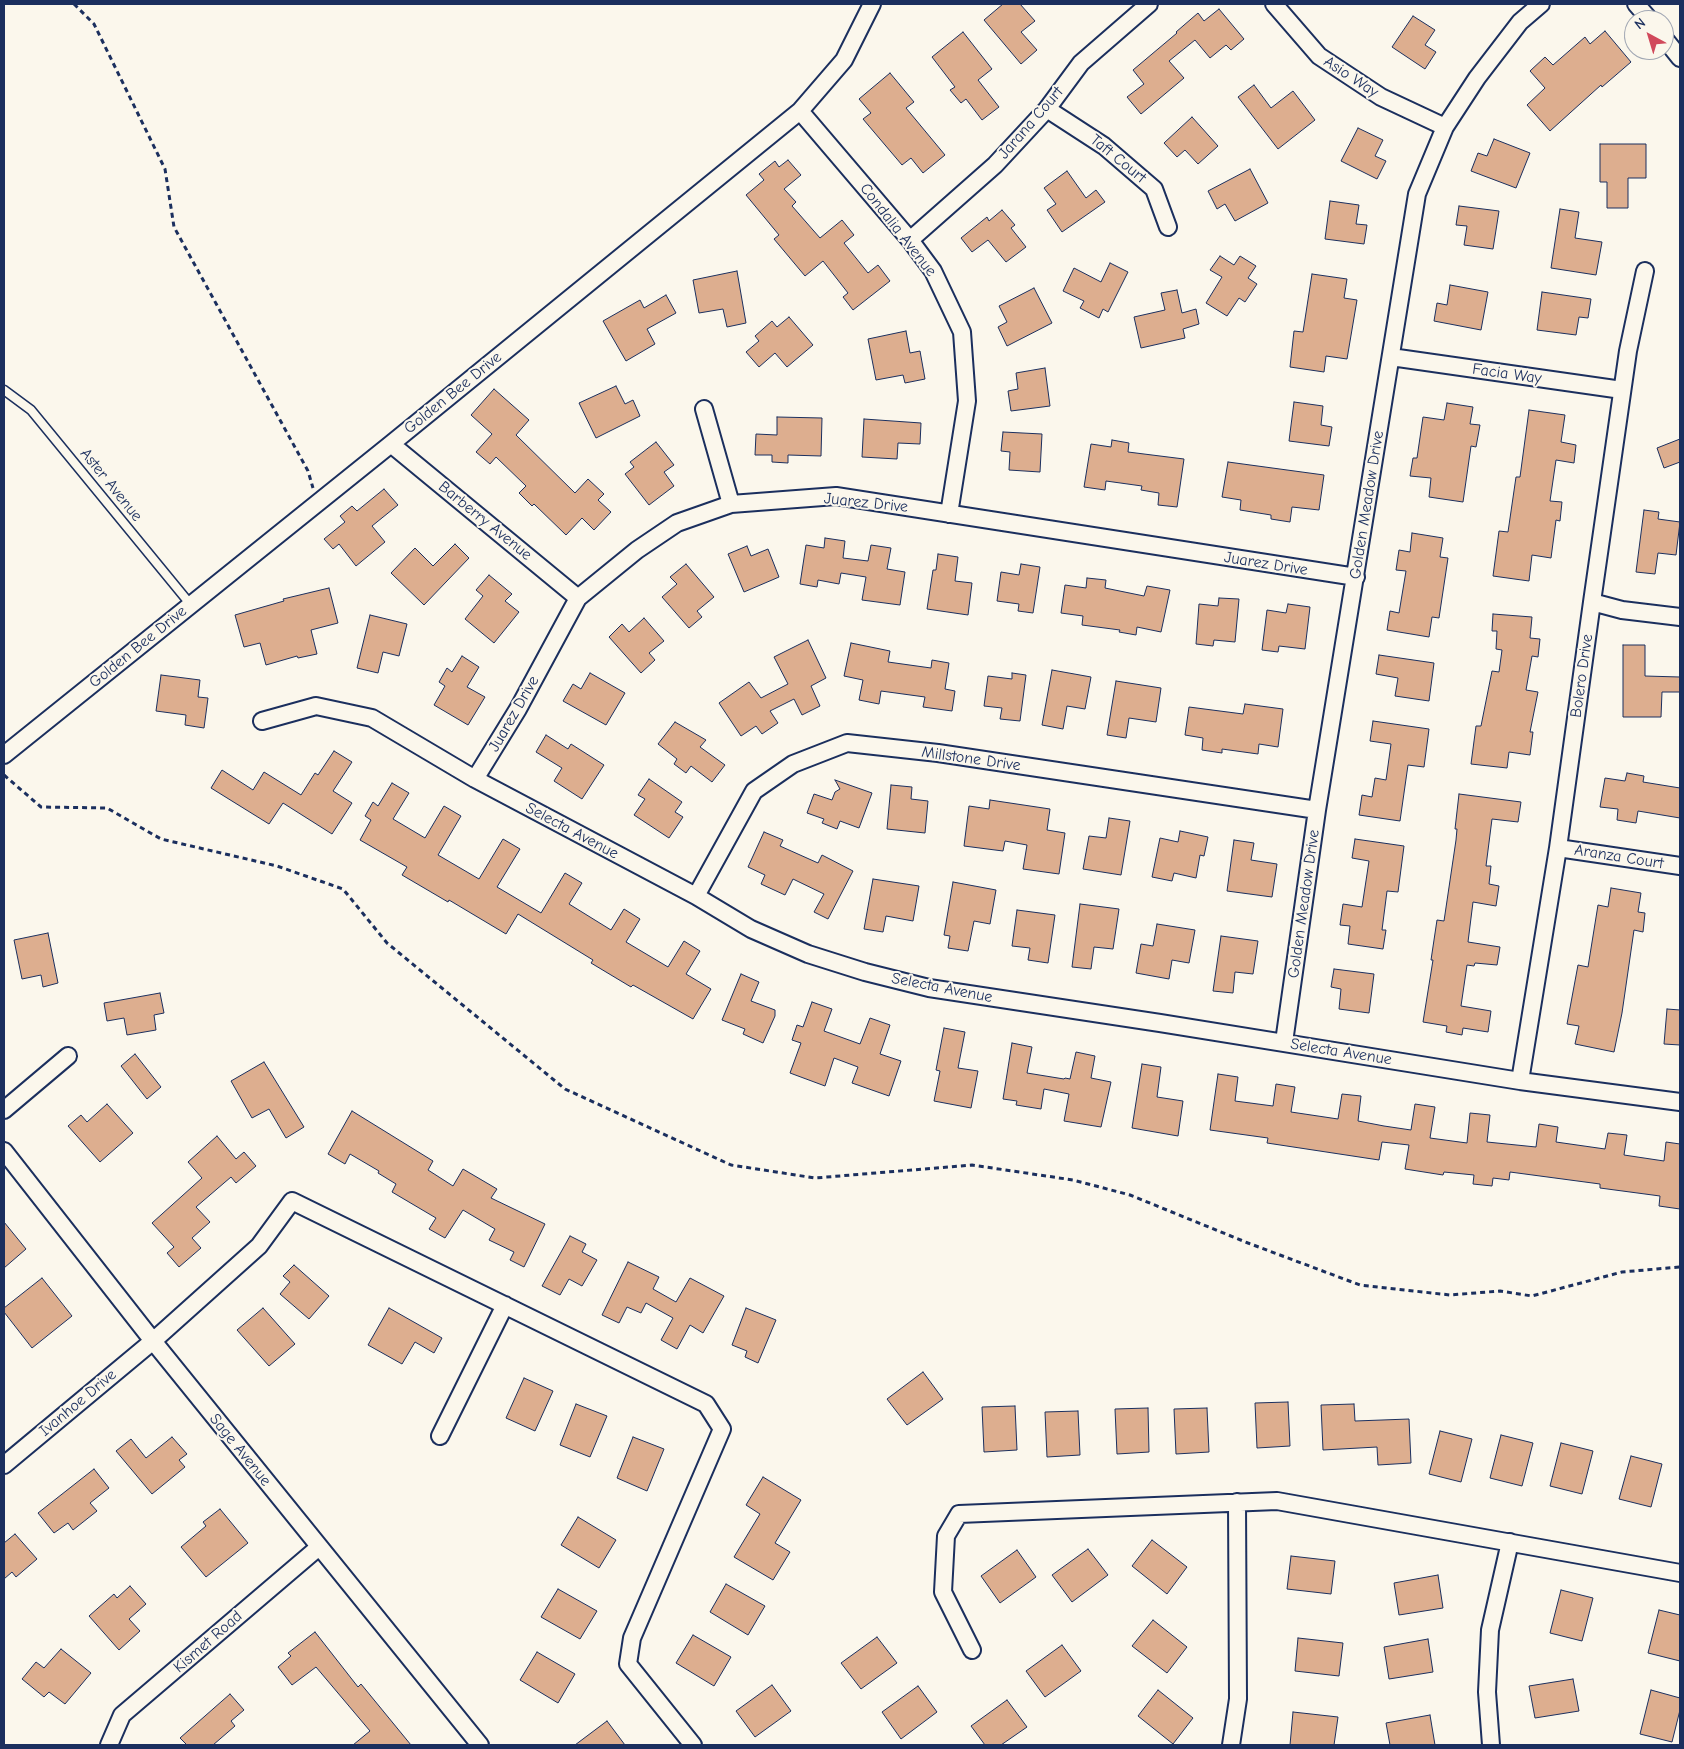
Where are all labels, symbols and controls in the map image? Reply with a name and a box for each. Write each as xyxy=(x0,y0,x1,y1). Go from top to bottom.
north arrow xyxy=(1624,10,1674,60)
text: N xyxy=(1631,14,1649,33)
street label: Asio Way xyxy=(1320,52,1382,102)
street label: Jarana Court xyxy=(994,83,1068,163)
street label: Taft Court xyxy=(1086,130,1150,188)
street label: Condalia Avenue xyxy=(856,179,940,281)
street label: Golden Bee Drive xyxy=(400,348,506,438)
street label: Facia Way xyxy=(1471,360,1543,388)
street label: Golden Meadow Drive xyxy=(1346,429,1388,581)
street label: Aster Avenue xyxy=(76,445,146,525)
street label: Barberry Avenue xyxy=(434,477,536,565)
street label: Juarez Drive xyxy=(823,489,909,517)
street label: Juarez Drive xyxy=(1223,548,1309,580)
street label: Golden Bee Drive xyxy=(85,602,191,692)
street label: Bolero Drive xyxy=(1567,633,1597,719)
street label: Juarez Drive xyxy=(485,673,543,755)
street label: Millstone Drive xyxy=(920,743,1022,775)
street label: Selecta Avenue xyxy=(522,798,622,864)
street label: Golden Meadow Drive xyxy=(1284,828,1324,980)
street label: Aranza Court xyxy=(1573,840,1665,874)
street label: Selecta Avenue xyxy=(890,969,994,1007)
street label: Selecta Avenue xyxy=(1289,1034,1393,1070)
street label: Ivanhoe Drive xyxy=(36,1365,120,1441)
street label: Sage Avenue xyxy=(205,1410,275,1490)
street label: Kismet Road xyxy=(170,1607,246,1677)

